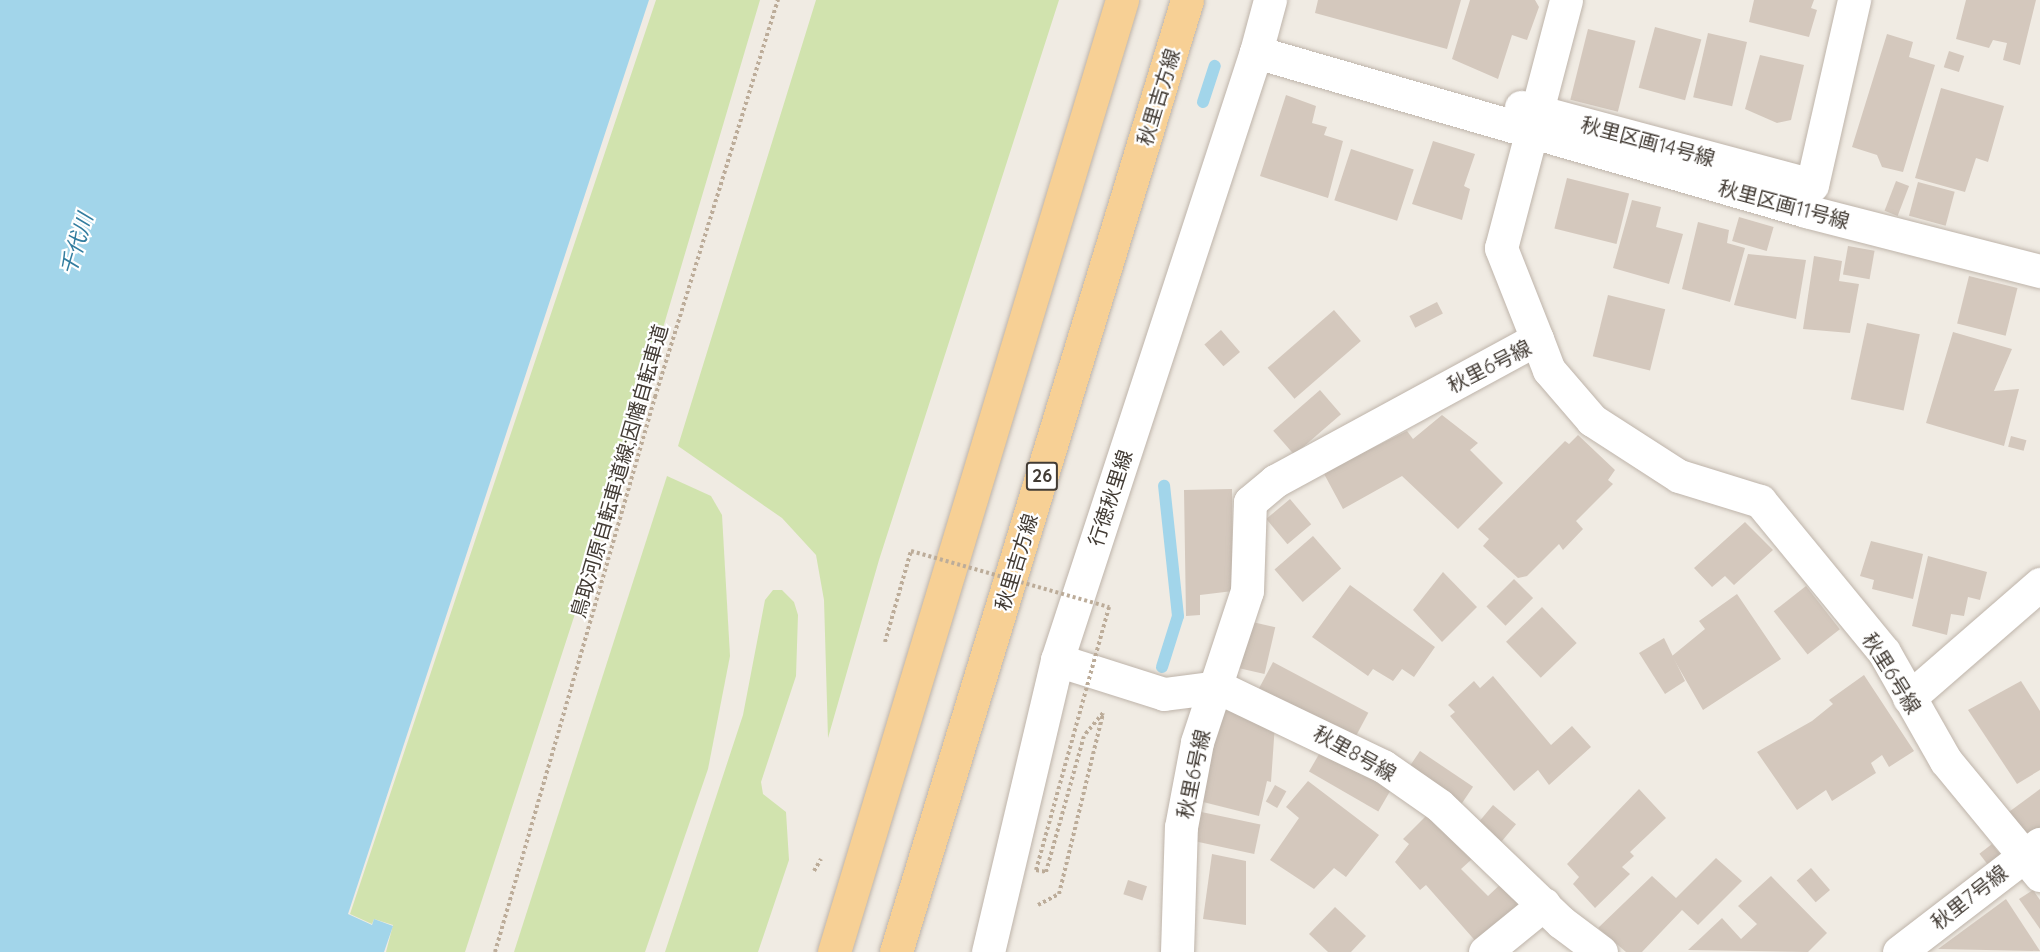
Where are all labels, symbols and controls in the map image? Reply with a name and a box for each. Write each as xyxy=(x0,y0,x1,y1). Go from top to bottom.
street label: 秋里吉方線 xyxy=(1132,46,1184,148)
street label: 秋里区画14号線 xyxy=(1578,112,1718,170)
street label: 秋里区画11号線 xyxy=(1716,175,1852,233)
water label: 千代川 xyxy=(55,210,97,278)
street label: 鳥取河原自転車道線;因幡自転車道 xyxy=(566,322,672,620)
street label: 秋里6号線 xyxy=(1443,335,1535,397)
street label: 行徳秋里線 xyxy=(1083,447,1137,549)
road number: 26 xyxy=(1026,461,1058,491)
street label: 秋里吉方線 xyxy=(990,511,1042,613)
street label: 秋里6号線 xyxy=(1858,628,1926,718)
street label: 秋里8号線 xyxy=(1309,720,1401,786)
street label: 秋里6号線 xyxy=(1172,727,1214,821)
street label: 秋里7号線 xyxy=(1926,860,2012,934)

